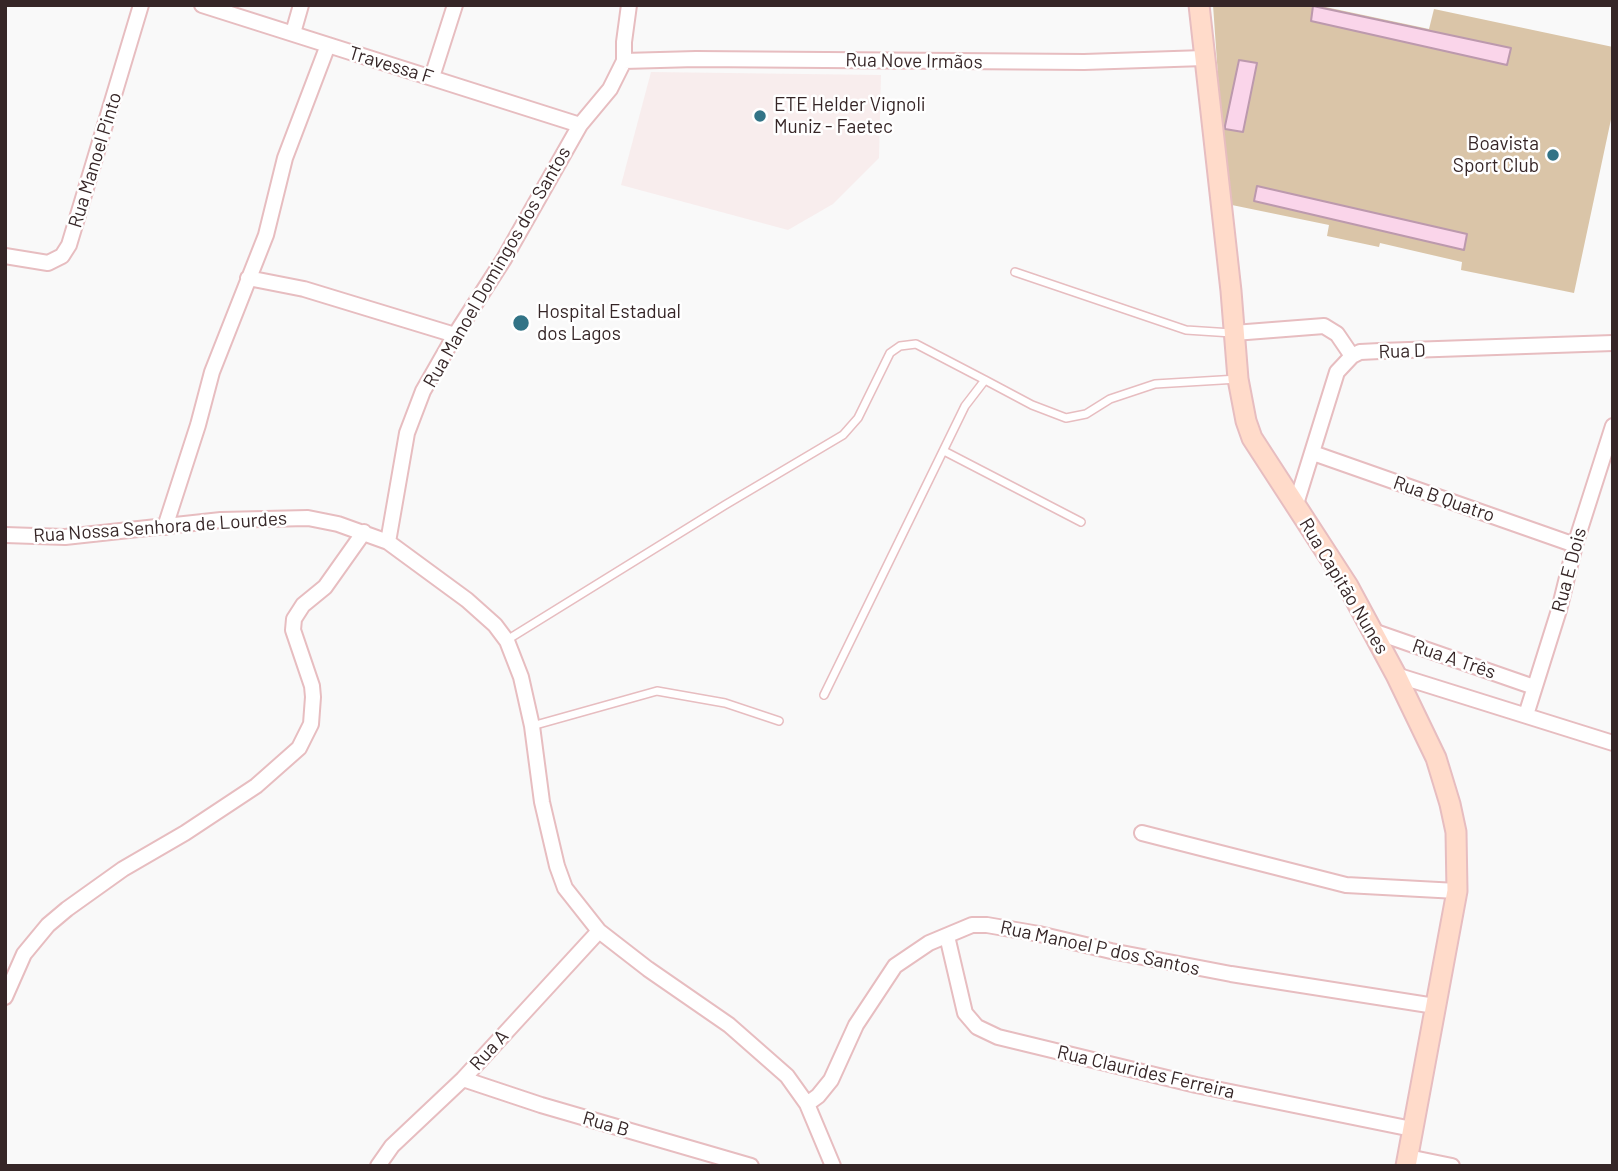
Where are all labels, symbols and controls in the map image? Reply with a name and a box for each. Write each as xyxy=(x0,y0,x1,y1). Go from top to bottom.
street label: Travessa F xyxy=(346,41,436,89)
street label: Rua Nove Irmãos xyxy=(845,48,983,74)
street label: Rua Manoel Pinto xyxy=(64,89,126,231)
place label: ETE Helder Vignoli Muniz - Faetec xyxy=(774,94,926,138)
marker: ETE Helder Vignoli Muniz - Faetec xyxy=(752,108,768,124)
place label: Boavista Sport Club xyxy=(1453,133,1539,177)
street label: Rua Manoel Domingos dos Santos xyxy=(418,142,576,392)
marker: Boavista Sport Club xyxy=(1545,147,1561,163)
place label: Hospital Estadual dos Lagos xyxy=(537,301,681,345)
marker: Hospital Estadual dos Lagos xyxy=(511,313,531,333)
street label: Rua D xyxy=(1378,339,1426,363)
street label: Rua B Quatro xyxy=(1390,471,1498,527)
street label: Rua Nossa Senhora de Lourdes xyxy=(32,507,288,547)
street label: Rua Capitão Nunes xyxy=(1294,514,1394,658)
street label: Rua E Dois xyxy=(1547,525,1591,615)
street label: Rua A Três xyxy=(1409,634,1499,684)
street label: Rua Manoel P dos Santos xyxy=(998,916,1202,980)
street label: Rua A xyxy=(465,1025,513,1075)
street label: Rua Claurides Ferreira xyxy=(1055,1040,1237,1104)
street label: Rua B xyxy=(580,1107,632,1141)

